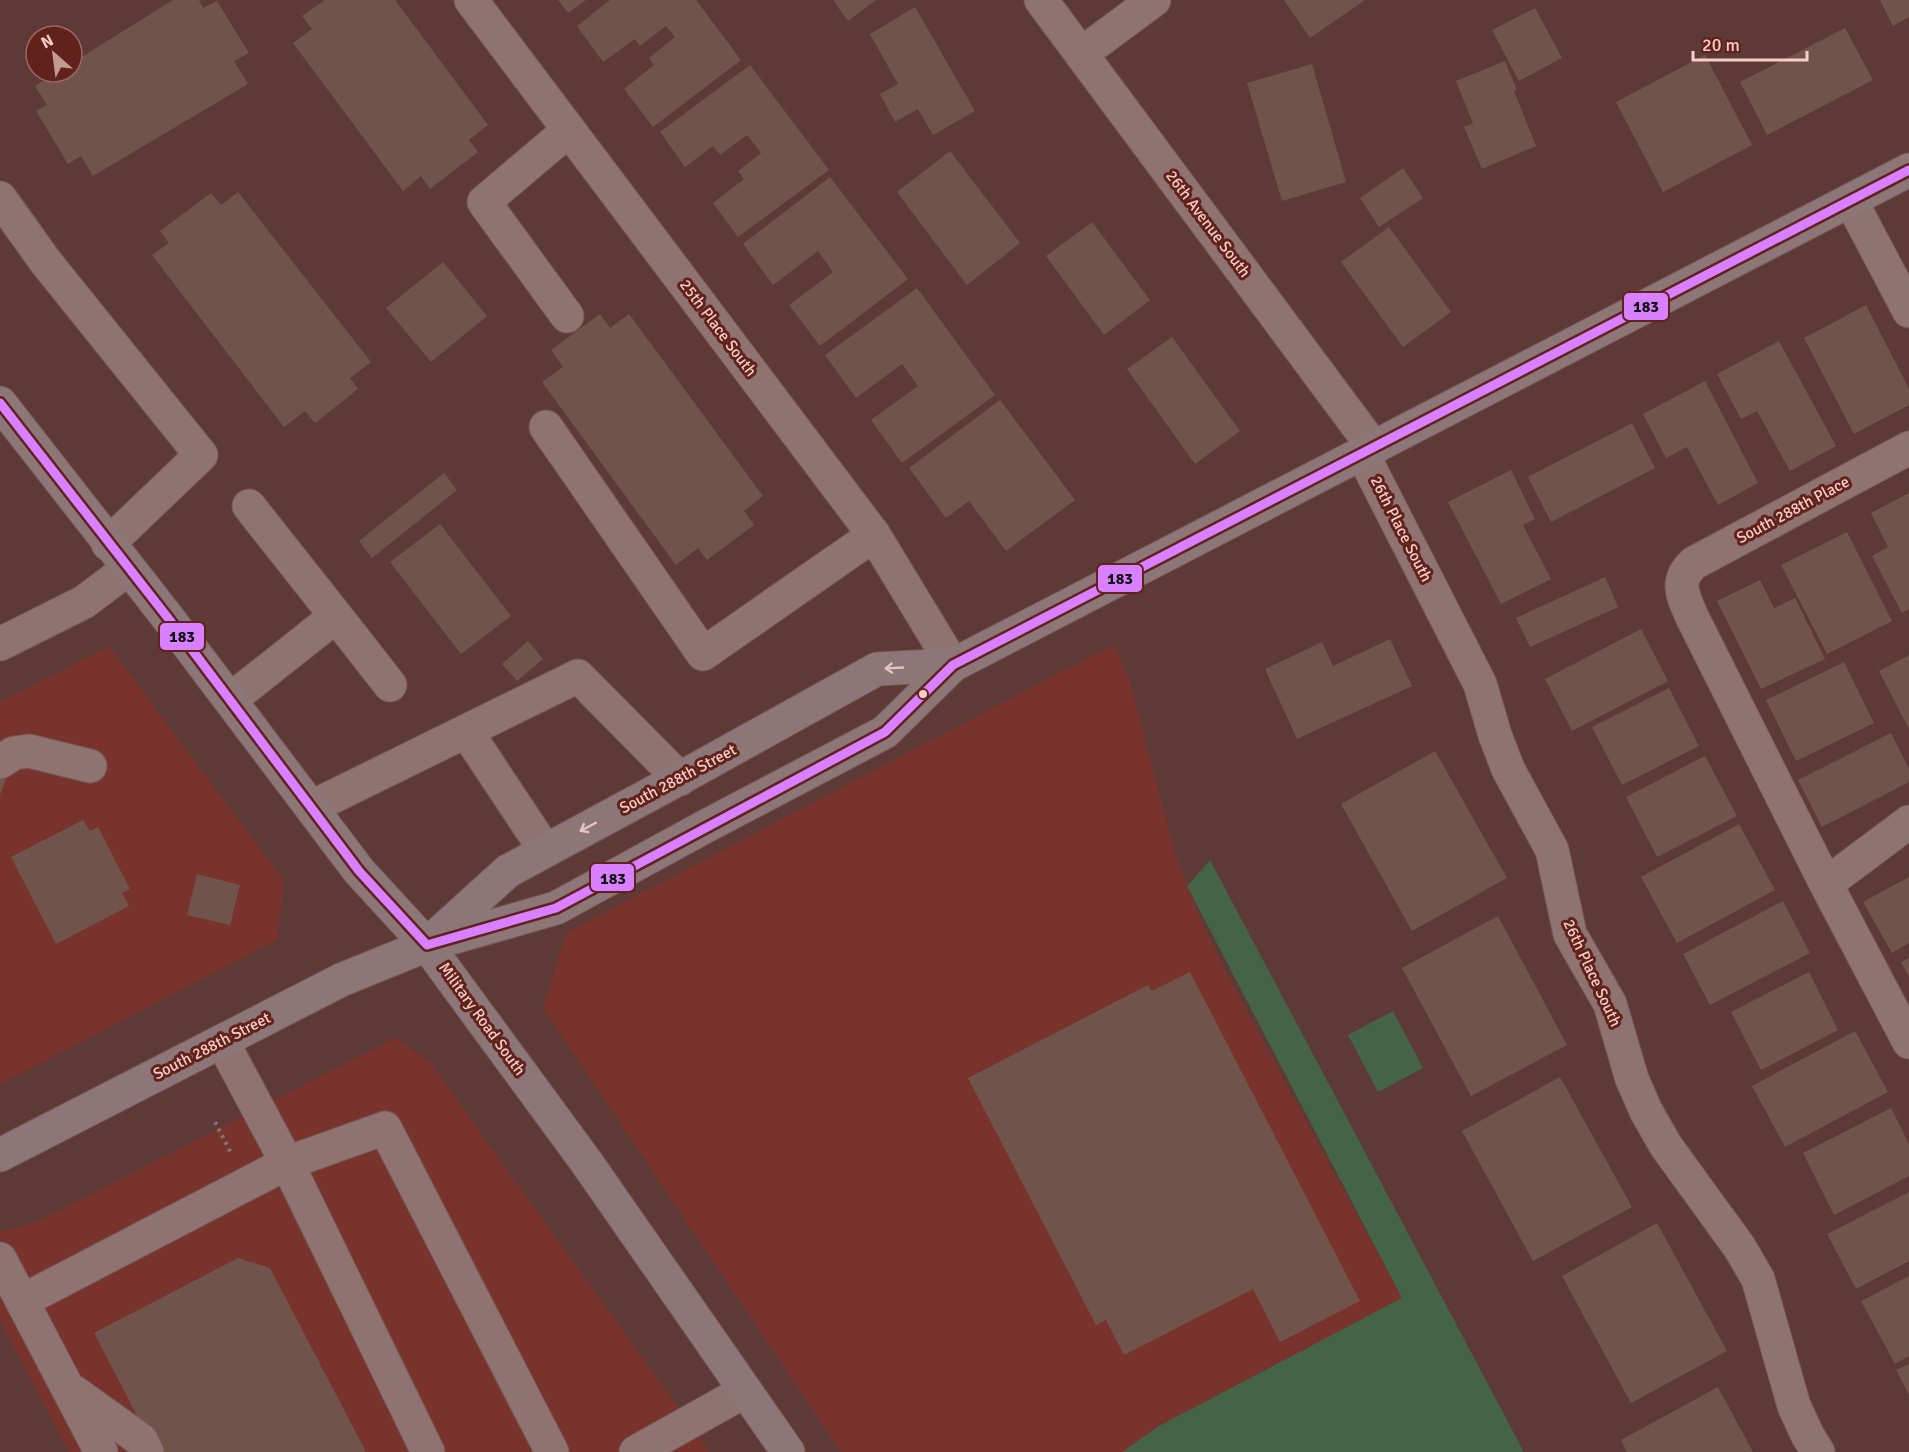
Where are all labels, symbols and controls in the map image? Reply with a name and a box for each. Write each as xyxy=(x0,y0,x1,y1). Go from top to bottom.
north arrow xyxy=(24,24,84,84)
scale bar xyxy=(1693,24,1807,62)
text: N xyxy=(38,30,57,53)
text: 20 m xyxy=(1702,34,1740,56)
street label: 26th Avenue South xyxy=(1161,166,1255,282)
street label: 25th Place South xyxy=(675,276,761,380)
line badge: 183 xyxy=(1623,292,1669,321)
text: 183 xyxy=(1633,297,1659,317)
street label: South 288th Place xyxy=(1733,472,1853,548)
street label: 26th Place South xyxy=(1366,473,1436,585)
line badge: 183 xyxy=(1097,564,1143,593)
text: 183 xyxy=(1107,569,1133,589)
line badge: 183 xyxy=(159,622,205,651)
text: 183 xyxy=(169,627,195,647)
one-way arrow xyxy=(885,663,905,674)
unlabelled marker xyxy=(917,688,929,700)
street label: South 288th Street xyxy=(616,740,740,818)
one-way arrow xyxy=(579,822,597,834)
line badge: 183 xyxy=(590,863,635,892)
text: 183 xyxy=(600,869,626,889)
street label: 26th Place South xyxy=(1558,916,1626,1030)
street label: Military Road South xyxy=(434,958,530,1080)
street label: South 288th Street xyxy=(150,1008,274,1084)

